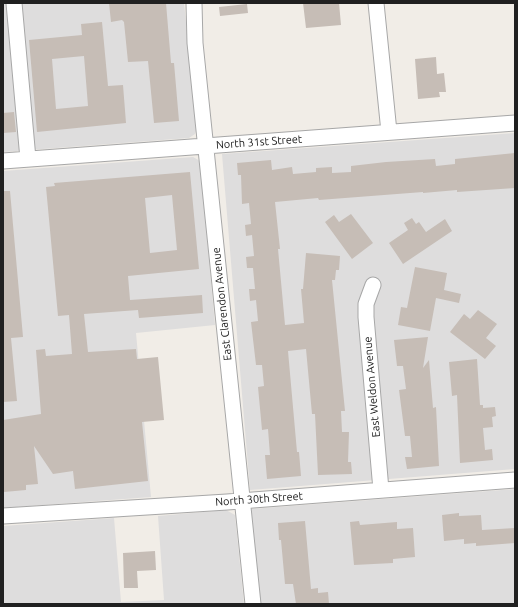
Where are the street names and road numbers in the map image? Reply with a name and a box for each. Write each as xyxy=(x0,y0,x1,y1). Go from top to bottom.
street label: North 31st Street xyxy=(215,132,303,152)
street label: East Clarendon Avenue xyxy=(209,247,235,361)
street label: East Weldon Avenue xyxy=(361,336,383,438)
street label: North 30th Street xyxy=(215,489,303,509)

